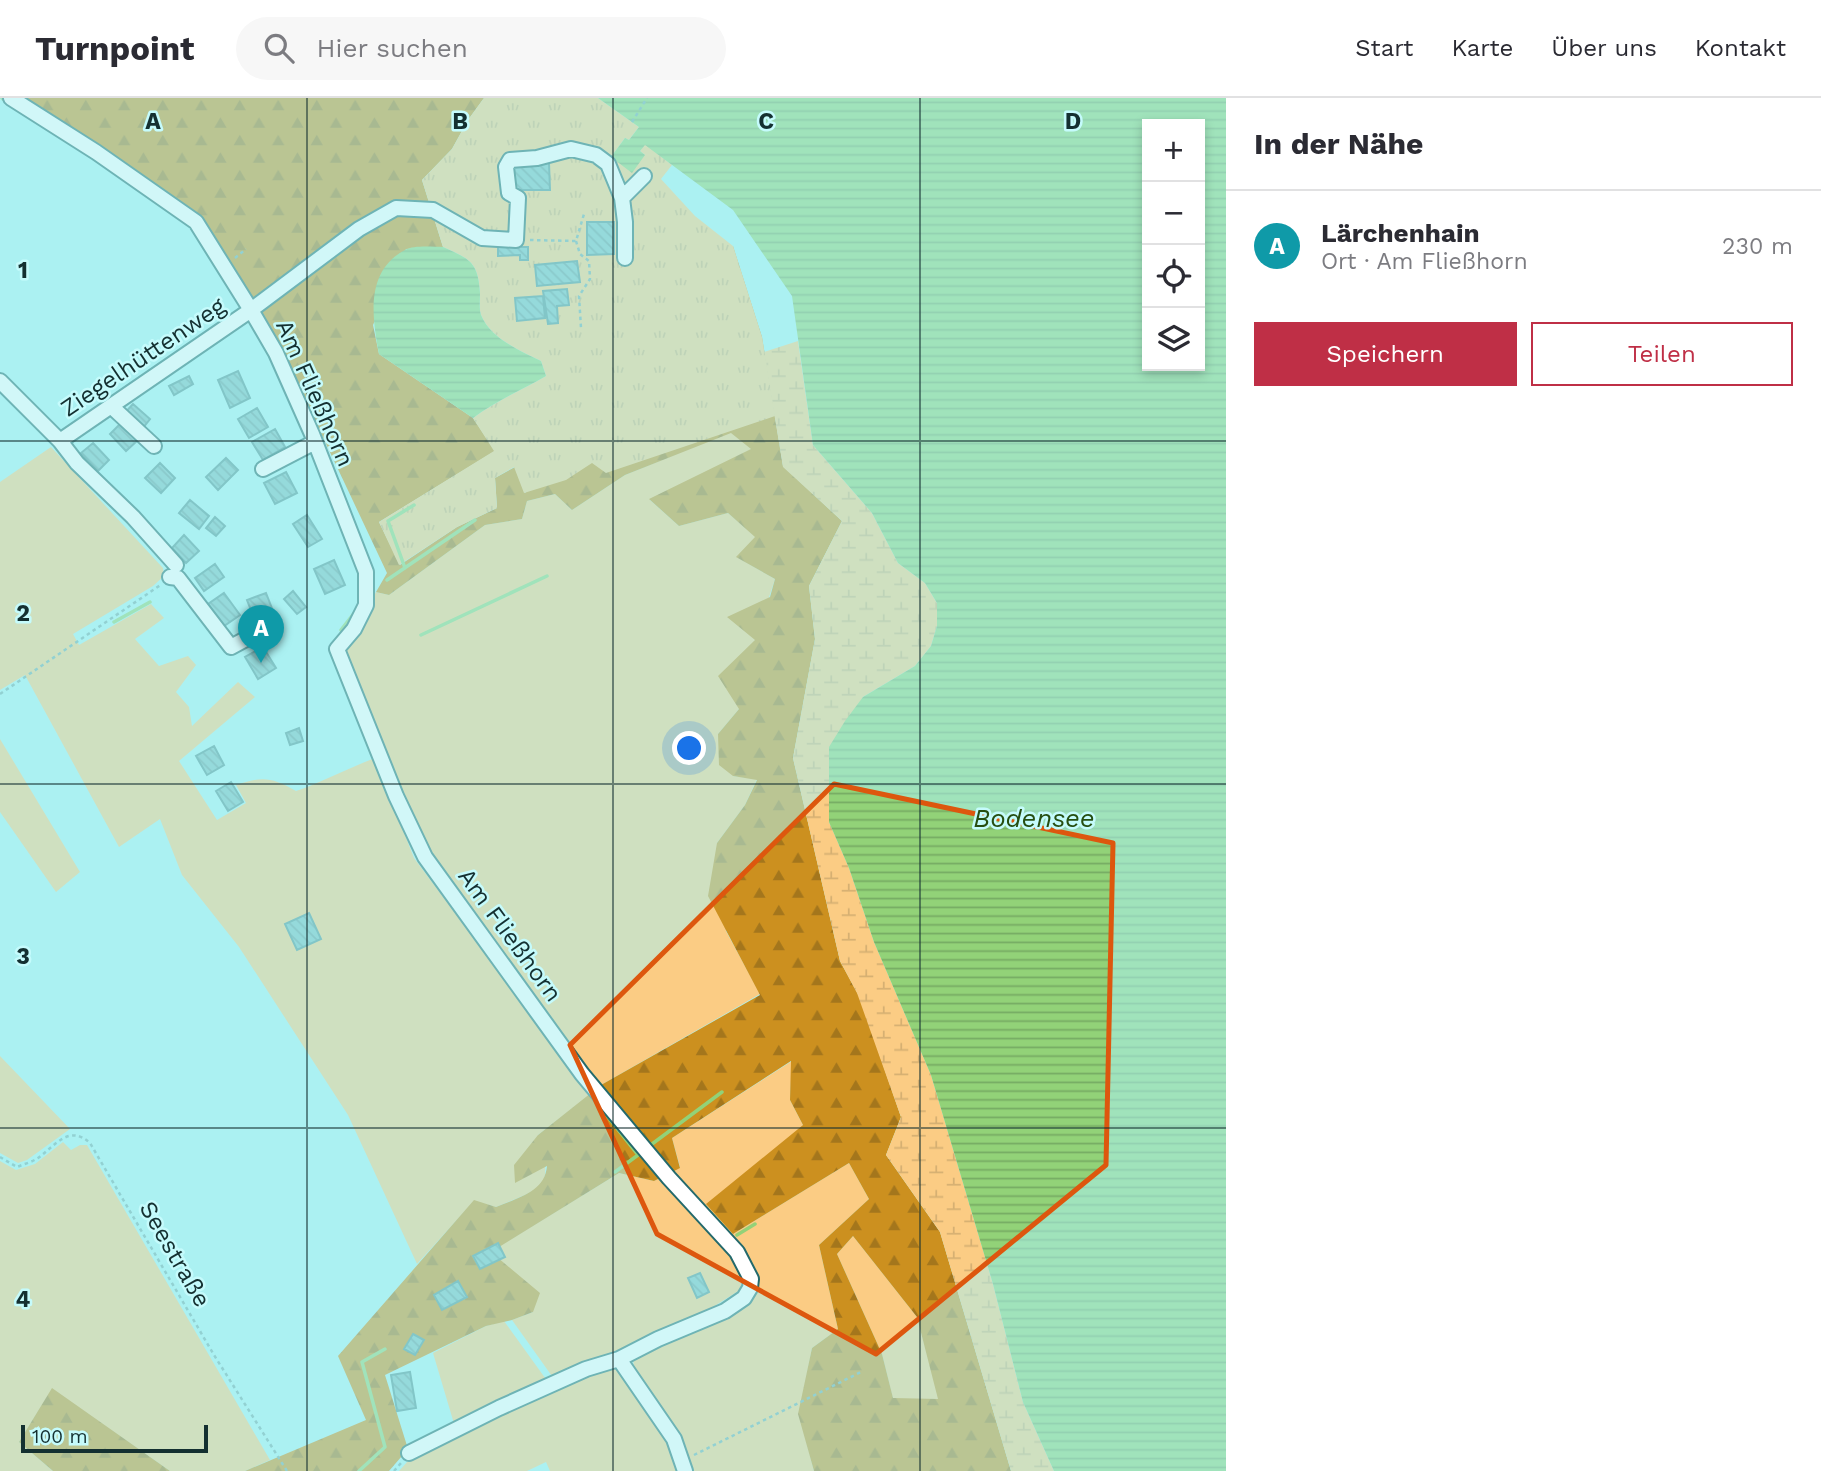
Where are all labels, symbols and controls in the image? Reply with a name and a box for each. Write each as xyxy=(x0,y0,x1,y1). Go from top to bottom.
search box xyxy=(236,17,726,80)
text: Turnpoint xyxy=(35,29,194,68)
icon: search xyxy=(260,29,298,67)
text: Hier suchen xyxy=(316,33,468,63)
text: Start xyxy=(1355,34,1413,62)
text: Karte xyxy=(1451,34,1513,62)
text: Über uns xyxy=(1551,34,1657,62)
text: Kontakt xyxy=(1695,34,1786,62)
text: A xyxy=(145,108,161,135)
text: B xyxy=(452,108,468,135)
text: C xyxy=(758,108,774,135)
text: D xyxy=(1065,108,1081,135)
map controls xyxy=(1142,119,1205,371)
button: + xyxy=(1142,119,1205,182)
text: In der Nähe xyxy=(1254,126,1423,161)
button: − xyxy=(1142,182,1205,245)
text: Lärchenhain xyxy=(1321,218,1480,248)
text: A xyxy=(1269,233,1285,260)
text: 230 m xyxy=(1722,233,1793,260)
button: locate xyxy=(1142,245,1205,308)
text: Ort · Am Fließhorn xyxy=(1321,248,1528,275)
text: 1 xyxy=(18,257,28,284)
street label: Ziegelhüttenweg xyxy=(55,291,231,422)
button: layers xyxy=(1142,308,1205,371)
street label: Am Fließhorn xyxy=(270,315,360,471)
button: Speichern xyxy=(1254,322,1517,386)
button: Teilen xyxy=(1531,322,1793,386)
text: 2 xyxy=(16,600,30,627)
pin: A xyxy=(238,605,284,663)
your location xyxy=(672,731,706,765)
water label: Bodensee xyxy=(973,803,1095,833)
street label: Am Fließhorn xyxy=(452,863,568,1007)
text: 3 xyxy=(16,943,30,970)
street label: Seestraße xyxy=(134,1196,216,1312)
text: 4 xyxy=(16,1286,31,1313)
scale bar xyxy=(21,1422,208,1454)
text: 100 m xyxy=(32,1425,88,1448)

